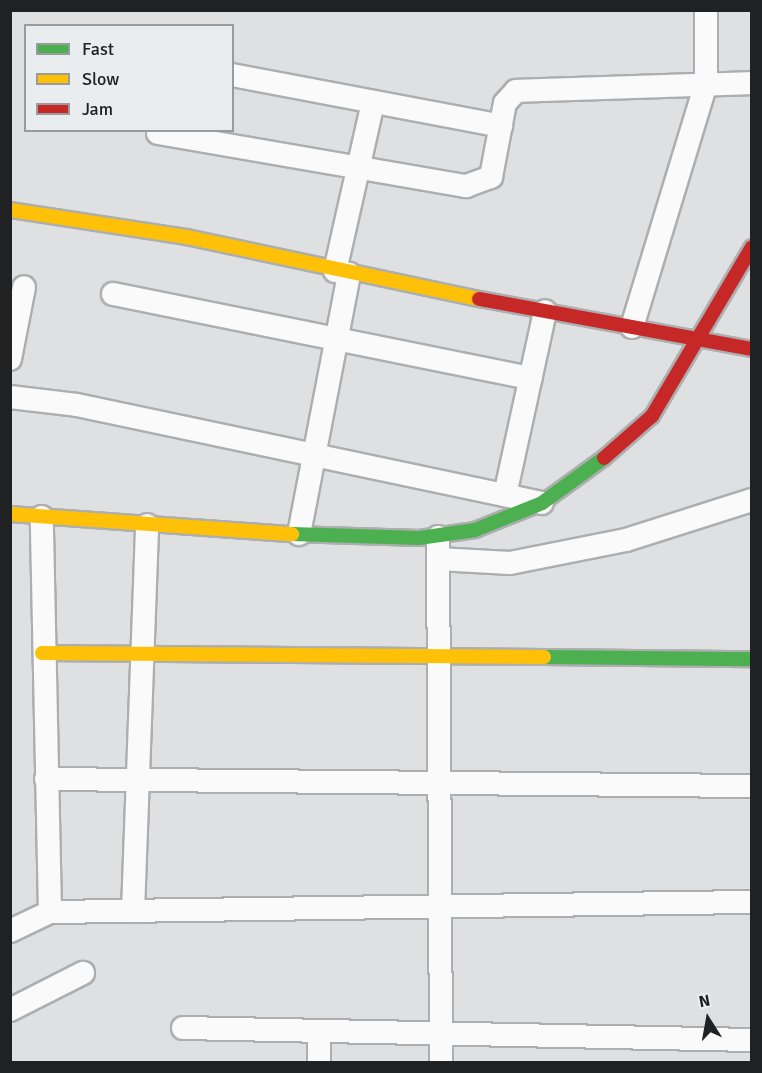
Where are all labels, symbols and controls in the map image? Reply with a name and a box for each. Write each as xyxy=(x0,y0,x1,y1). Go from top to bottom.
legend xyxy=(24,24,234,132)
text: Fast xyxy=(82,38,114,60)
text: Slow xyxy=(82,68,119,90)
text: Jam xyxy=(82,98,113,120)
north arrow xyxy=(678,989,738,1049)
text: N xyxy=(697,990,712,1012)

